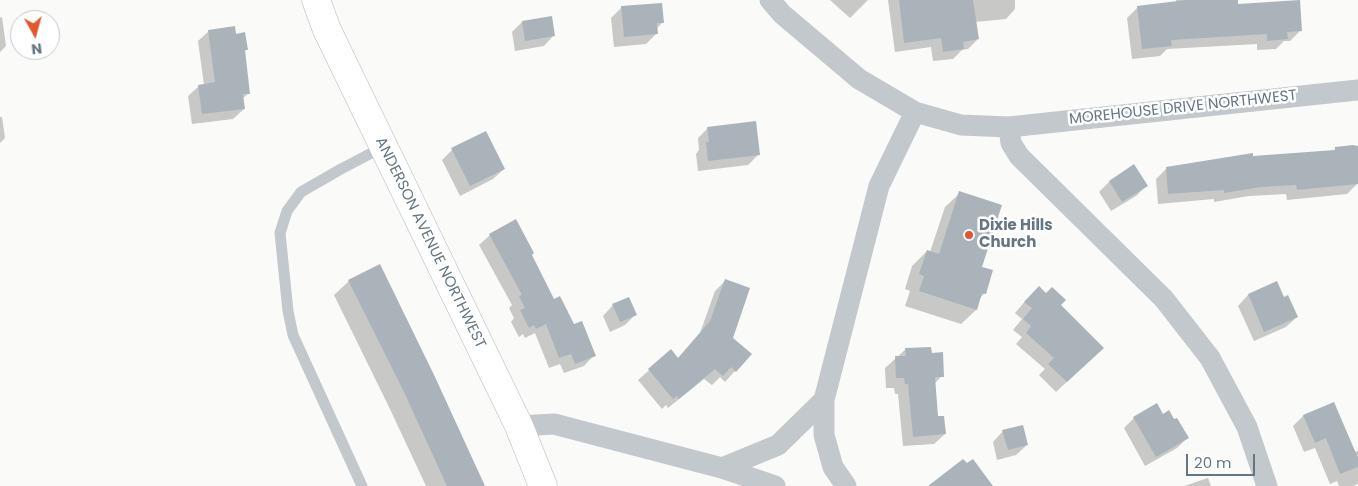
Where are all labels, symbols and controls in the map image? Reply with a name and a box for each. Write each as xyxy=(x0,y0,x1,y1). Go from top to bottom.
north arrow xyxy=(10,10,60,60)
text: N xyxy=(30,38,43,59)
street label: MOREHOUSE DRIVE NORTHWEST xyxy=(1068,87,1298,129)
street label: ANDERSON AVENUE NORTHWEST xyxy=(371,134,489,352)
place label: Dixie Hills Church xyxy=(979,217,1053,252)
marker: Dixie Hills Church xyxy=(963,229,975,241)
scale bar xyxy=(1188,444,1257,476)
text: 20 m xyxy=(1194,452,1232,473)

